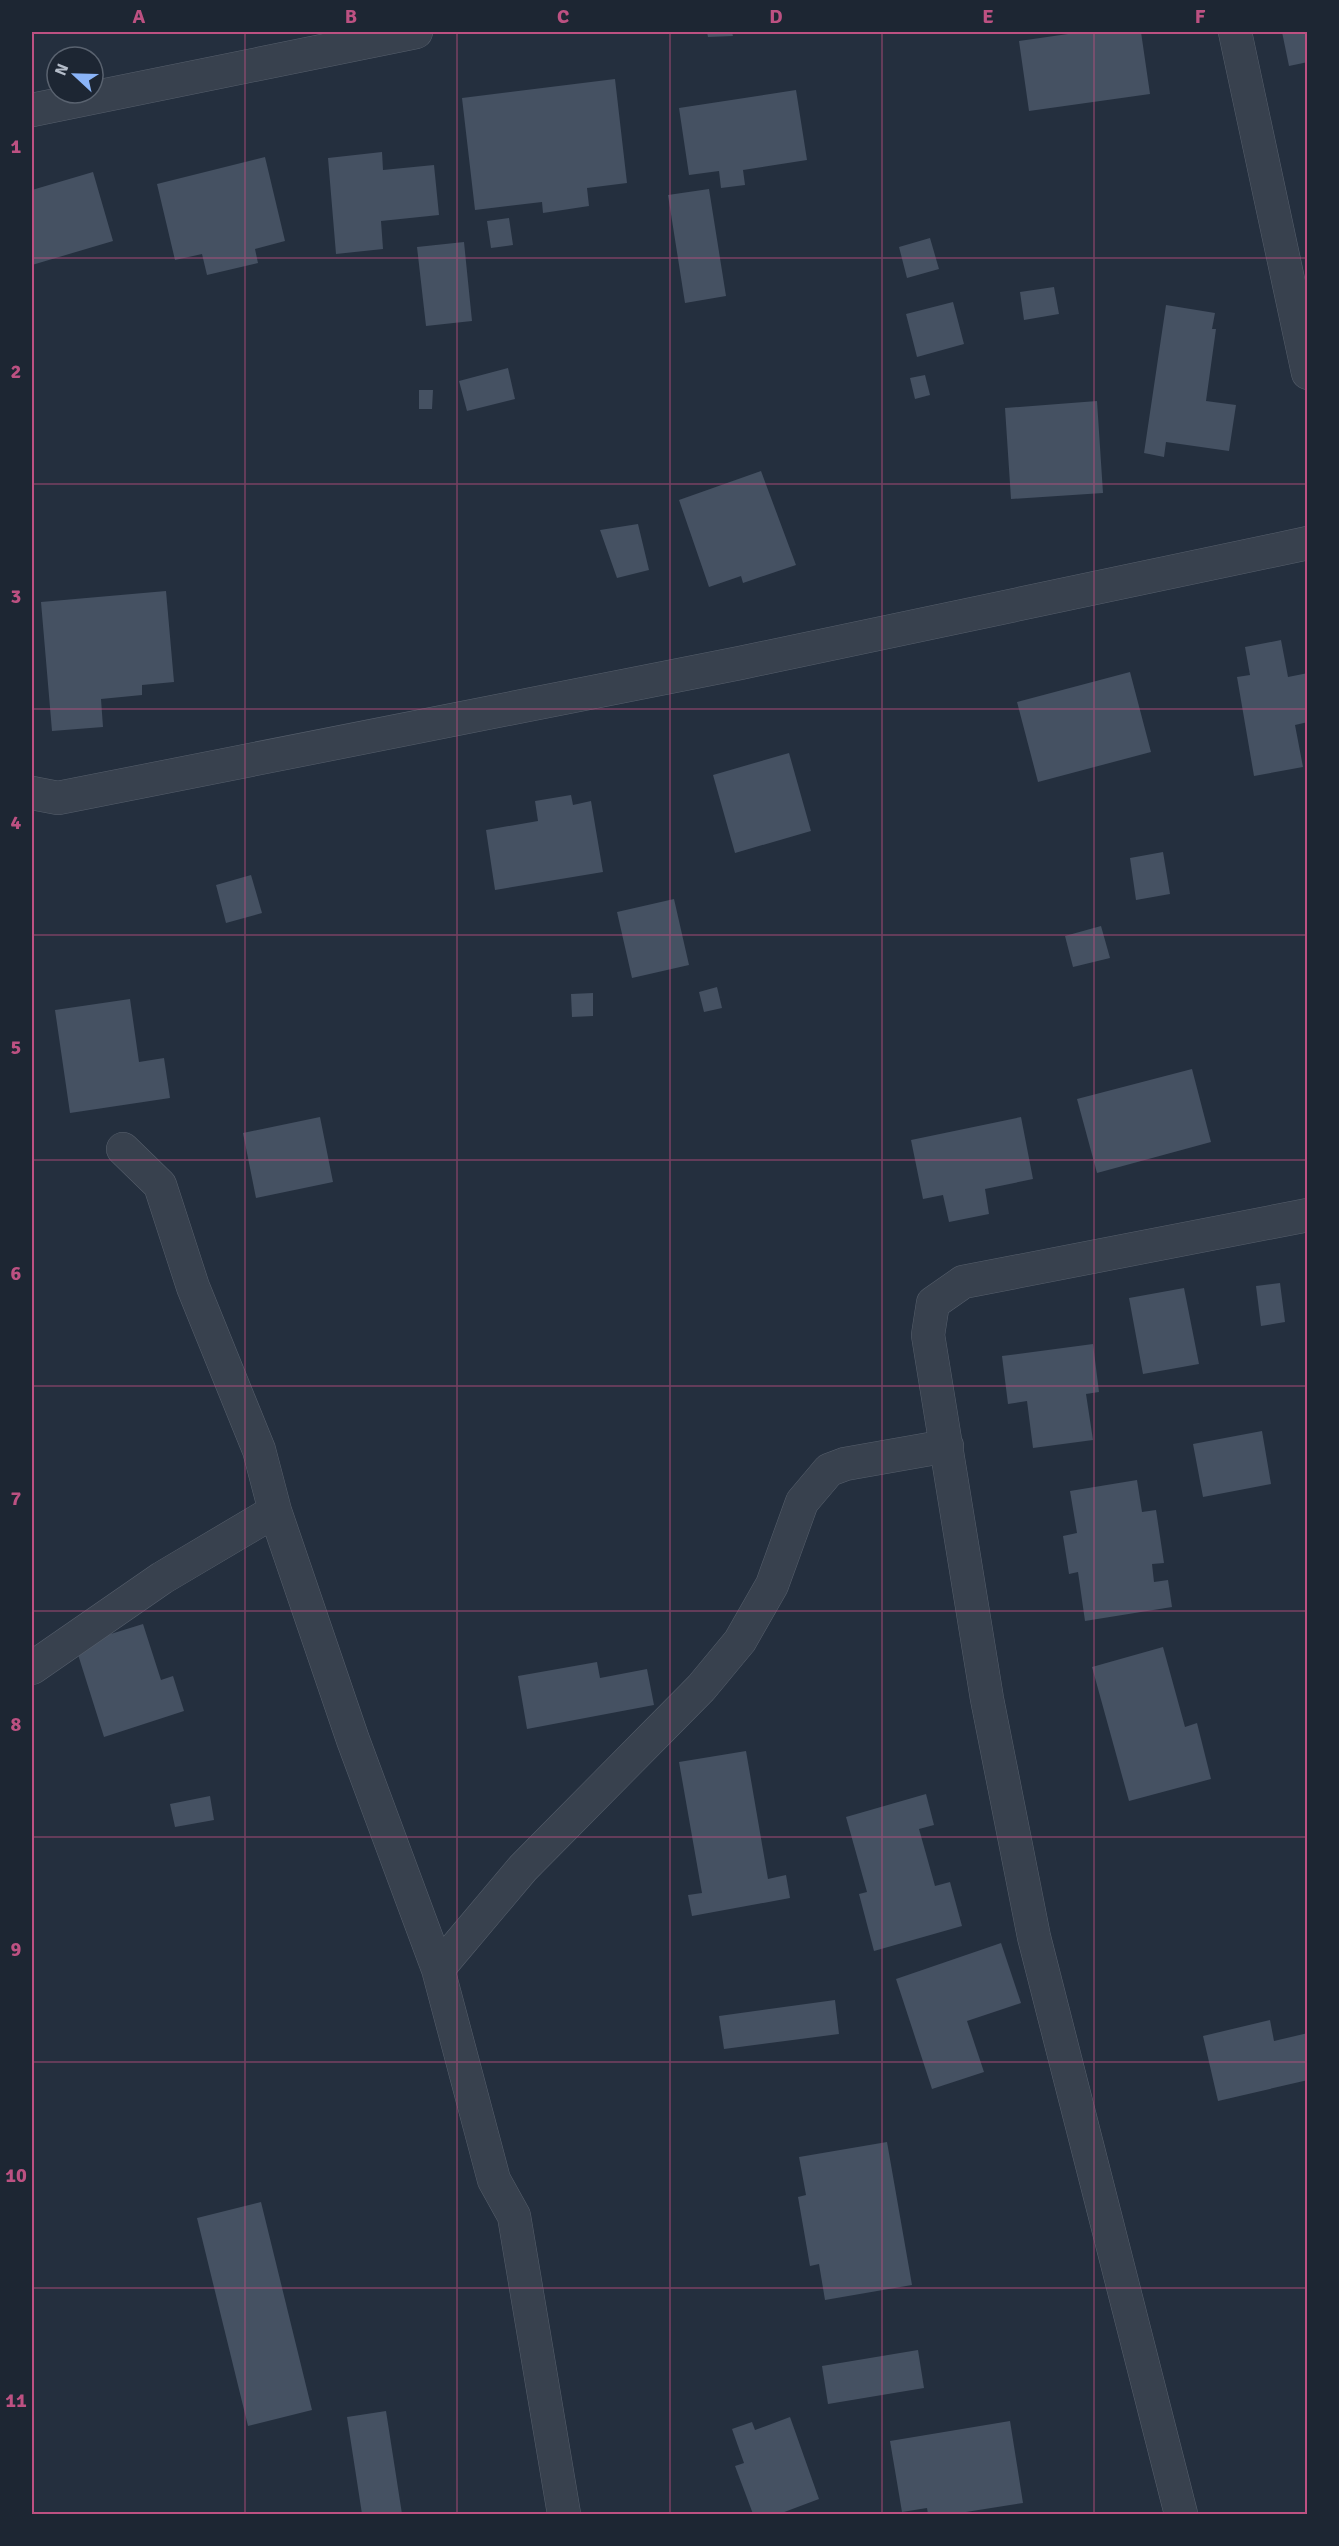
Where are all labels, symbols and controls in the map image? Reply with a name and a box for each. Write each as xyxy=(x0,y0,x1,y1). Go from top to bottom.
text: A xyxy=(133,4,146,29)
text: B xyxy=(345,4,357,29)
text: C xyxy=(557,4,569,29)
text: D xyxy=(769,4,783,29)
text: E xyxy=(982,4,994,29)
text: F xyxy=(1195,4,1206,29)
north arrow xyxy=(45,45,105,105)
text: N xyxy=(51,61,73,79)
text: 1 xyxy=(11,134,22,159)
text: 2 xyxy=(11,359,21,384)
text: 3 xyxy=(11,584,21,609)
text: 4 xyxy=(11,810,22,835)
text: 5 xyxy=(11,1035,21,1060)
text: 6 xyxy=(11,1261,22,1286)
text: 7 xyxy=(11,1486,22,1511)
text: 8 xyxy=(11,1712,22,1737)
text: 9 xyxy=(11,1937,22,1962)
text: 10 xyxy=(5,2163,27,2188)
text: 11 xyxy=(5,2388,27,2413)

